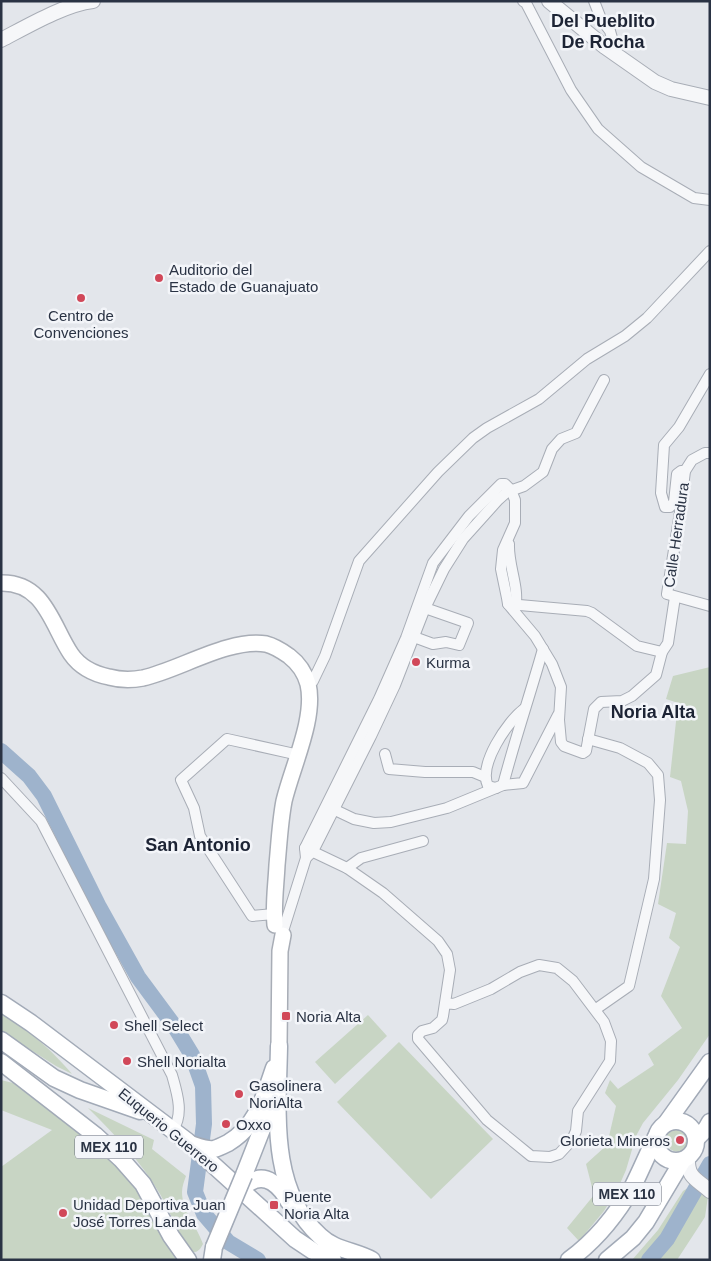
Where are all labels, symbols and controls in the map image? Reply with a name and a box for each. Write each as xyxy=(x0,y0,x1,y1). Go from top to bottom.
district label: Del Pueblito De Rocha xyxy=(551,11,655,52)
place label: Auditorio del Estado de Guanajuato xyxy=(169,261,318,295)
marker: Auditorio del Estado de Guanajuato xyxy=(153,272,165,284)
marker: Centro de Convenciones xyxy=(75,292,87,304)
place label: Centro de Convenciones xyxy=(33,307,129,341)
street label: Calle Herradura xyxy=(660,481,692,589)
place label: Kurma xyxy=(426,654,471,671)
marker: Kurma xyxy=(410,656,422,668)
district label: Noria Alta xyxy=(611,702,696,722)
district label: San Antonio xyxy=(145,835,251,855)
place label: Noria Alta xyxy=(296,1008,362,1025)
marker: Noria Alta xyxy=(280,1010,292,1022)
place label: Shell Select xyxy=(124,1017,204,1034)
marker: Shell Select xyxy=(108,1019,120,1031)
place label: Shell Norialta xyxy=(137,1053,227,1070)
marker: Shell Norialta xyxy=(121,1055,133,1067)
place label: Gasolinera NoriAlta xyxy=(249,1077,322,1111)
street label: Euquerio Guerrero xyxy=(115,1084,223,1176)
marker: Gasolinera NoriAlta xyxy=(233,1088,245,1100)
place label: Oxxo xyxy=(236,1116,271,1133)
marker: Oxxo xyxy=(220,1118,232,1130)
place label: Glorieta Mineros xyxy=(560,1132,670,1149)
marker: Glorieta Mineros xyxy=(674,1134,686,1146)
road number: MEX 110 xyxy=(75,1136,143,1158)
road number: MEX 110 xyxy=(593,1182,661,1206)
place label: Puente Noria Alta xyxy=(284,1188,350,1222)
place label: Unidad Deportiva Juan José Torres Landa xyxy=(73,1196,226,1230)
marker: Puente Noria Alta xyxy=(268,1199,280,1211)
marker: Unidad Deportiva Juan José Torres Landa xyxy=(57,1207,69,1219)

